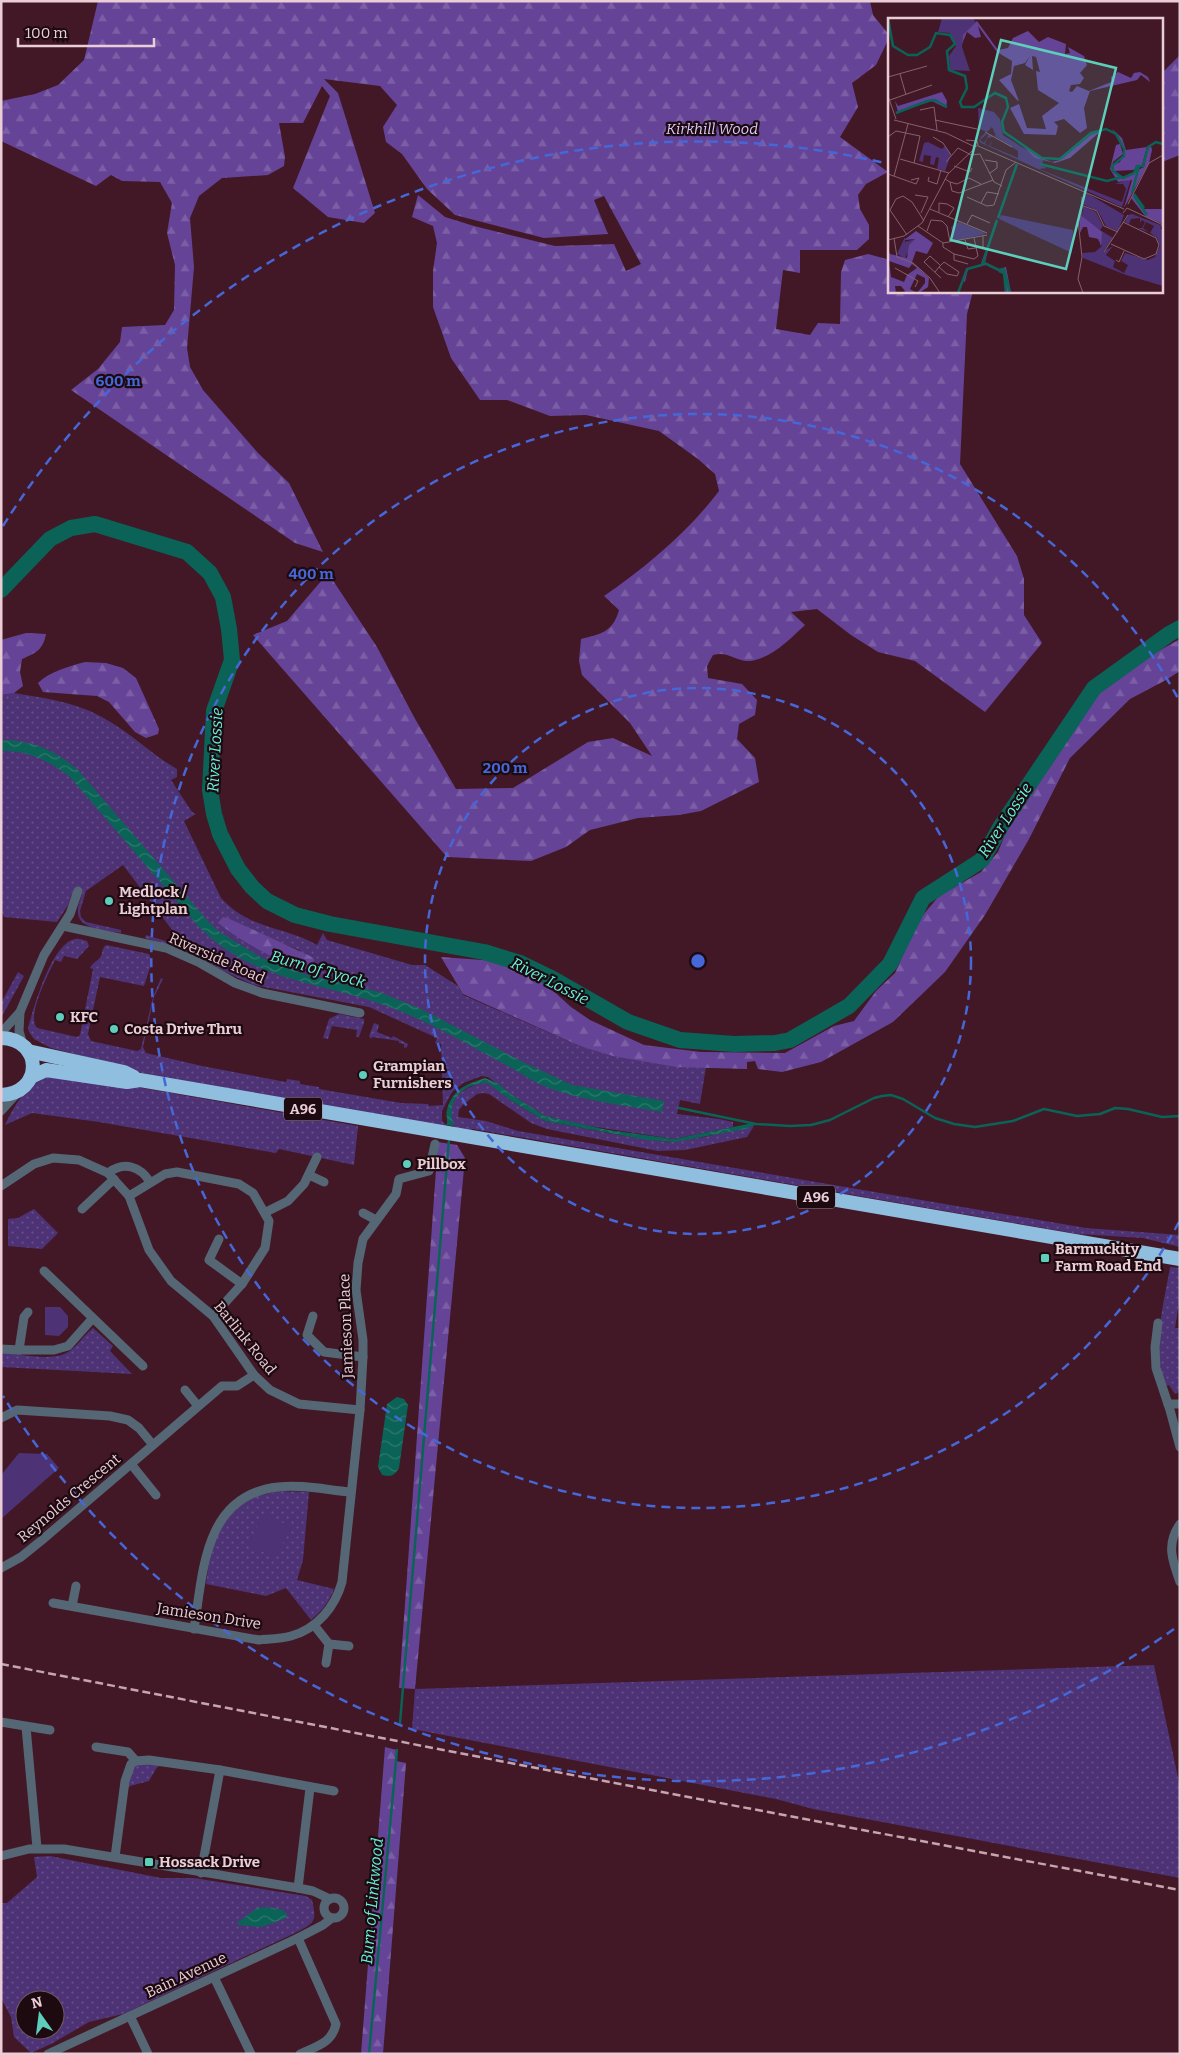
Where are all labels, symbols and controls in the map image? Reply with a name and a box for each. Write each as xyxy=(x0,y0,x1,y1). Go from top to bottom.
scale bar xyxy=(18,15,154,47)
inset map xyxy=(888,18,1164,292)
text: 100 m xyxy=(25,24,68,42)
park label: Kirkhill Wood xyxy=(666,120,758,138)
text: 600 m xyxy=(96,372,141,390)
text: 400 m xyxy=(288,565,334,583)
water label: River Lossie xyxy=(203,707,227,793)
text: 200 m xyxy=(483,759,528,777)
water label: River Lossie xyxy=(974,779,1036,861)
place label: Medlock / Lightplan xyxy=(119,883,188,918)
marker: Medlock / Lightplan xyxy=(103,895,115,907)
street label: Riverside Road xyxy=(166,929,268,987)
water label: Burn of Tyock xyxy=(268,946,368,992)
centre of rings xyxy=(689,952,707,970)
water label: River Lossie xyxy=(508,953,592,1009)
place label: KFC xyxy=(70,1008,98,1026)
marker: KFC xyxy=(54,1011,66,1023)
place label: Costa Drive Thru xyxy=(124,1020,243,1038)
marker: Costa Drive Thru xyxy=(108,1023,120,1035)
place label: Grampian Furnishers xyxy=(373,1057,452,1092)
marker: Grampian Furnishers xyxy=(357,1069,369,1081)
road number: A96 xyxy=(284,1098,322,1120)
place label: Pillbox xyxy=(417,1155,466,1173)
marker: Pillbox xyxy=(401,1158,413,1170)
road number: A96 xyxy=(797,1186,835,1208)
place label: Barmuckity Farm Road End xyxy=(1055,1240,1162,1275)
marker: Barmuckity Farm Road End xyxy=(1039,1252,1051,1264)
street label: Jamieson Place xyxy=(335,1273,357,1380)
street label: Barlink Road xyxy=(210,1298,280,1378)
street label: Reynolds Crescent xyxy=(14,1450,124,1546)
street label: Jamieson Drive xyxy=(155,1599,262,1633)
water label: Burn of Linkwood xyxy=(357,1837,387,1965)
place label: Hossack Drive xyxy=(159,1853,260,1871)
marker: Hossack Drive xyxy=(143,1856,155,1868)
street label: Bain Avenue xyxy=(143,1948,229,2002)
north arrow xyxy=(15,1990,65,2040)
text: N xyxy=(30,1993,44,2012)

